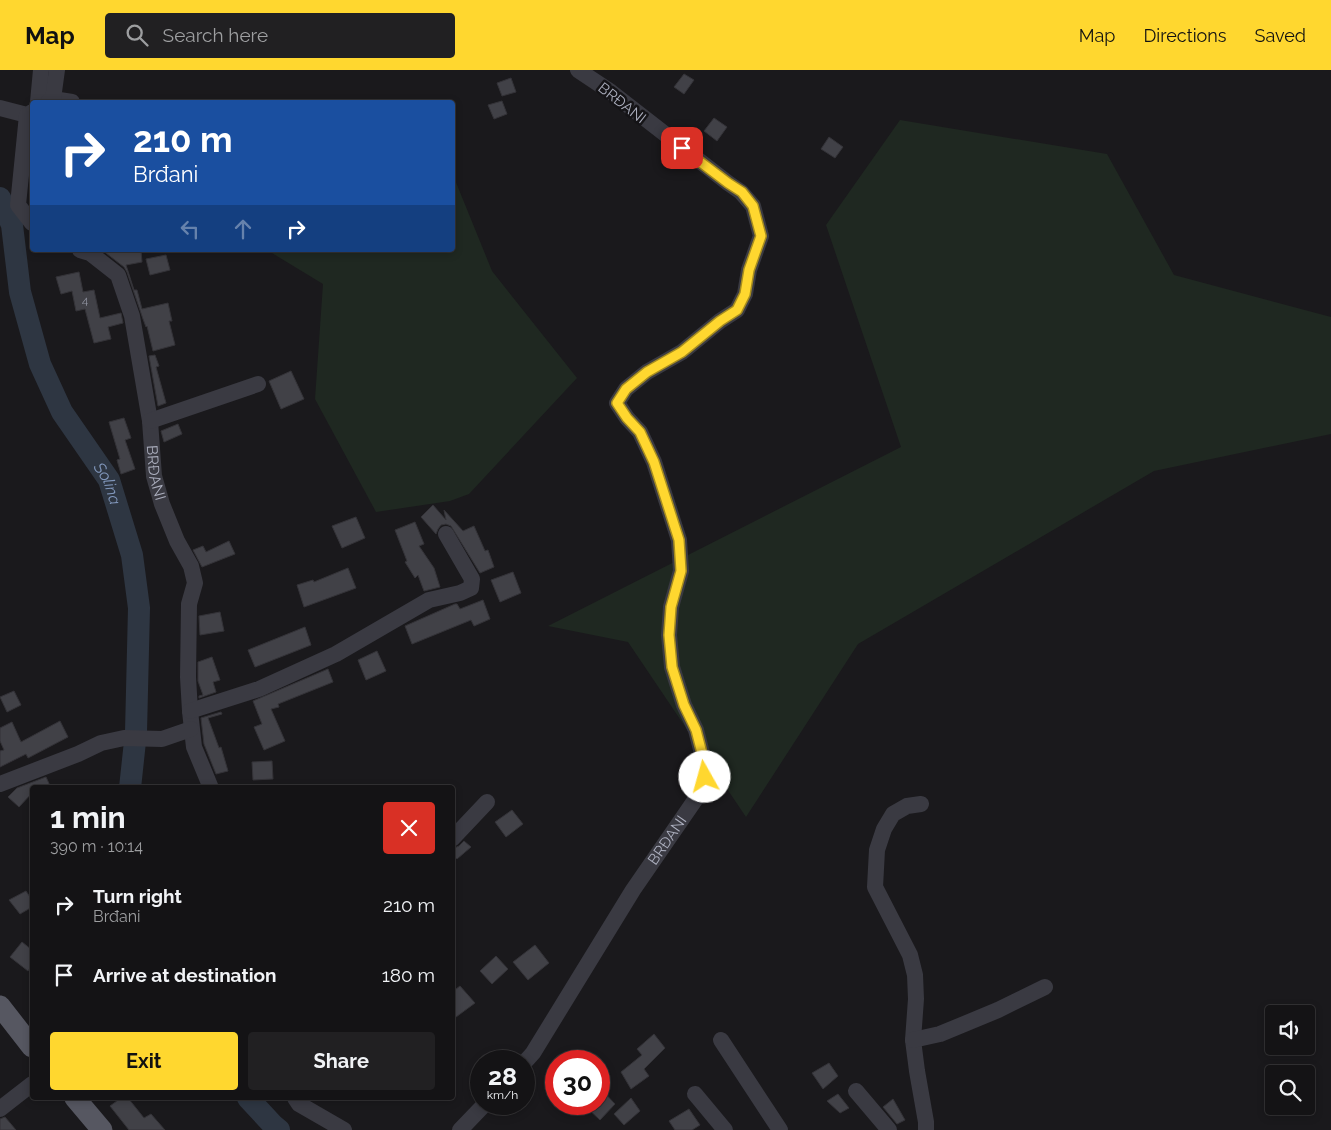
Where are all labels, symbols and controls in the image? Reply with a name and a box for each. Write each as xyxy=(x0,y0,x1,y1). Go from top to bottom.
search box xyxy=(105,13,455,58)
text: Map xyxy=(25,21,75,50)
icon: search xyxy=(123,21,151,49)
text: Search here xyxy=(163,24,268,46)
text: Map xyxy=(1079,25,1115,46)
text: Directions xyxy=(1143,25,1227,46)
text: Saved xyxy=(1255,25,1306,46)
street label: BRĐANI xyxy=(595,79,649,127)
text: 210 m xyxy=(133,119,233,160)
icon: right xyxy=(50,120,115,185)
pin xyxy=(661,127,703,169)
icon: arrive xyxy=(668,134,696,162)
text: Brđani xyxy=(133,161,198,187)
icon: left xyxy=(176,215,204,243)
icon: ahead xyxy=(229,215,257,243)
icon: right xyxy=(282,215,310,243)
house number: 4 xyxy=(82,293,89,307)
street label: BRĐANI xyxy=(143,445,169,502)
water label: Solina xyxy=(89,458,126,507)
position arrow xyxy=(678,750,730,802)
text: 1 min xyxy=(50,800,126,835)
button: close xyxy=(383,802,435,854)
street label: BRĐANI xyxy=(644,812,690,868)
text: 390 m · 10:14 xyxy=(50,837,143,856)
text: Turn right xyxy=(93,885,182,907)
icon: right xyxy=(50,891,78,919)
text: 210 m xyxy=(383,894,435,916)
text: Brđani xyxy=(93,907,141,926)
icon: arrive xyxy=(50,961,78,989)
text: Arrive at destination xyxy=(93,964,277,986)
text: 180 m xyxy=(382,964,435,986)
map controls xyxy=(1265,1005,1315,1115)
button: sound xyxy=(1265,1005,1315,1055)
button: Exit xyxy=(50,1032,238,1090)
button: Share xyxy=(248,1032,435,1090)
speed limit sign: 30 xyxy=(545,1050,610,1115)
text: 28 xyxy=(488,1061,517,1091)
button: search xyxy=(1265,1065,1315,1115)
text: km/h xyxy=(487,1088,518,1102)

